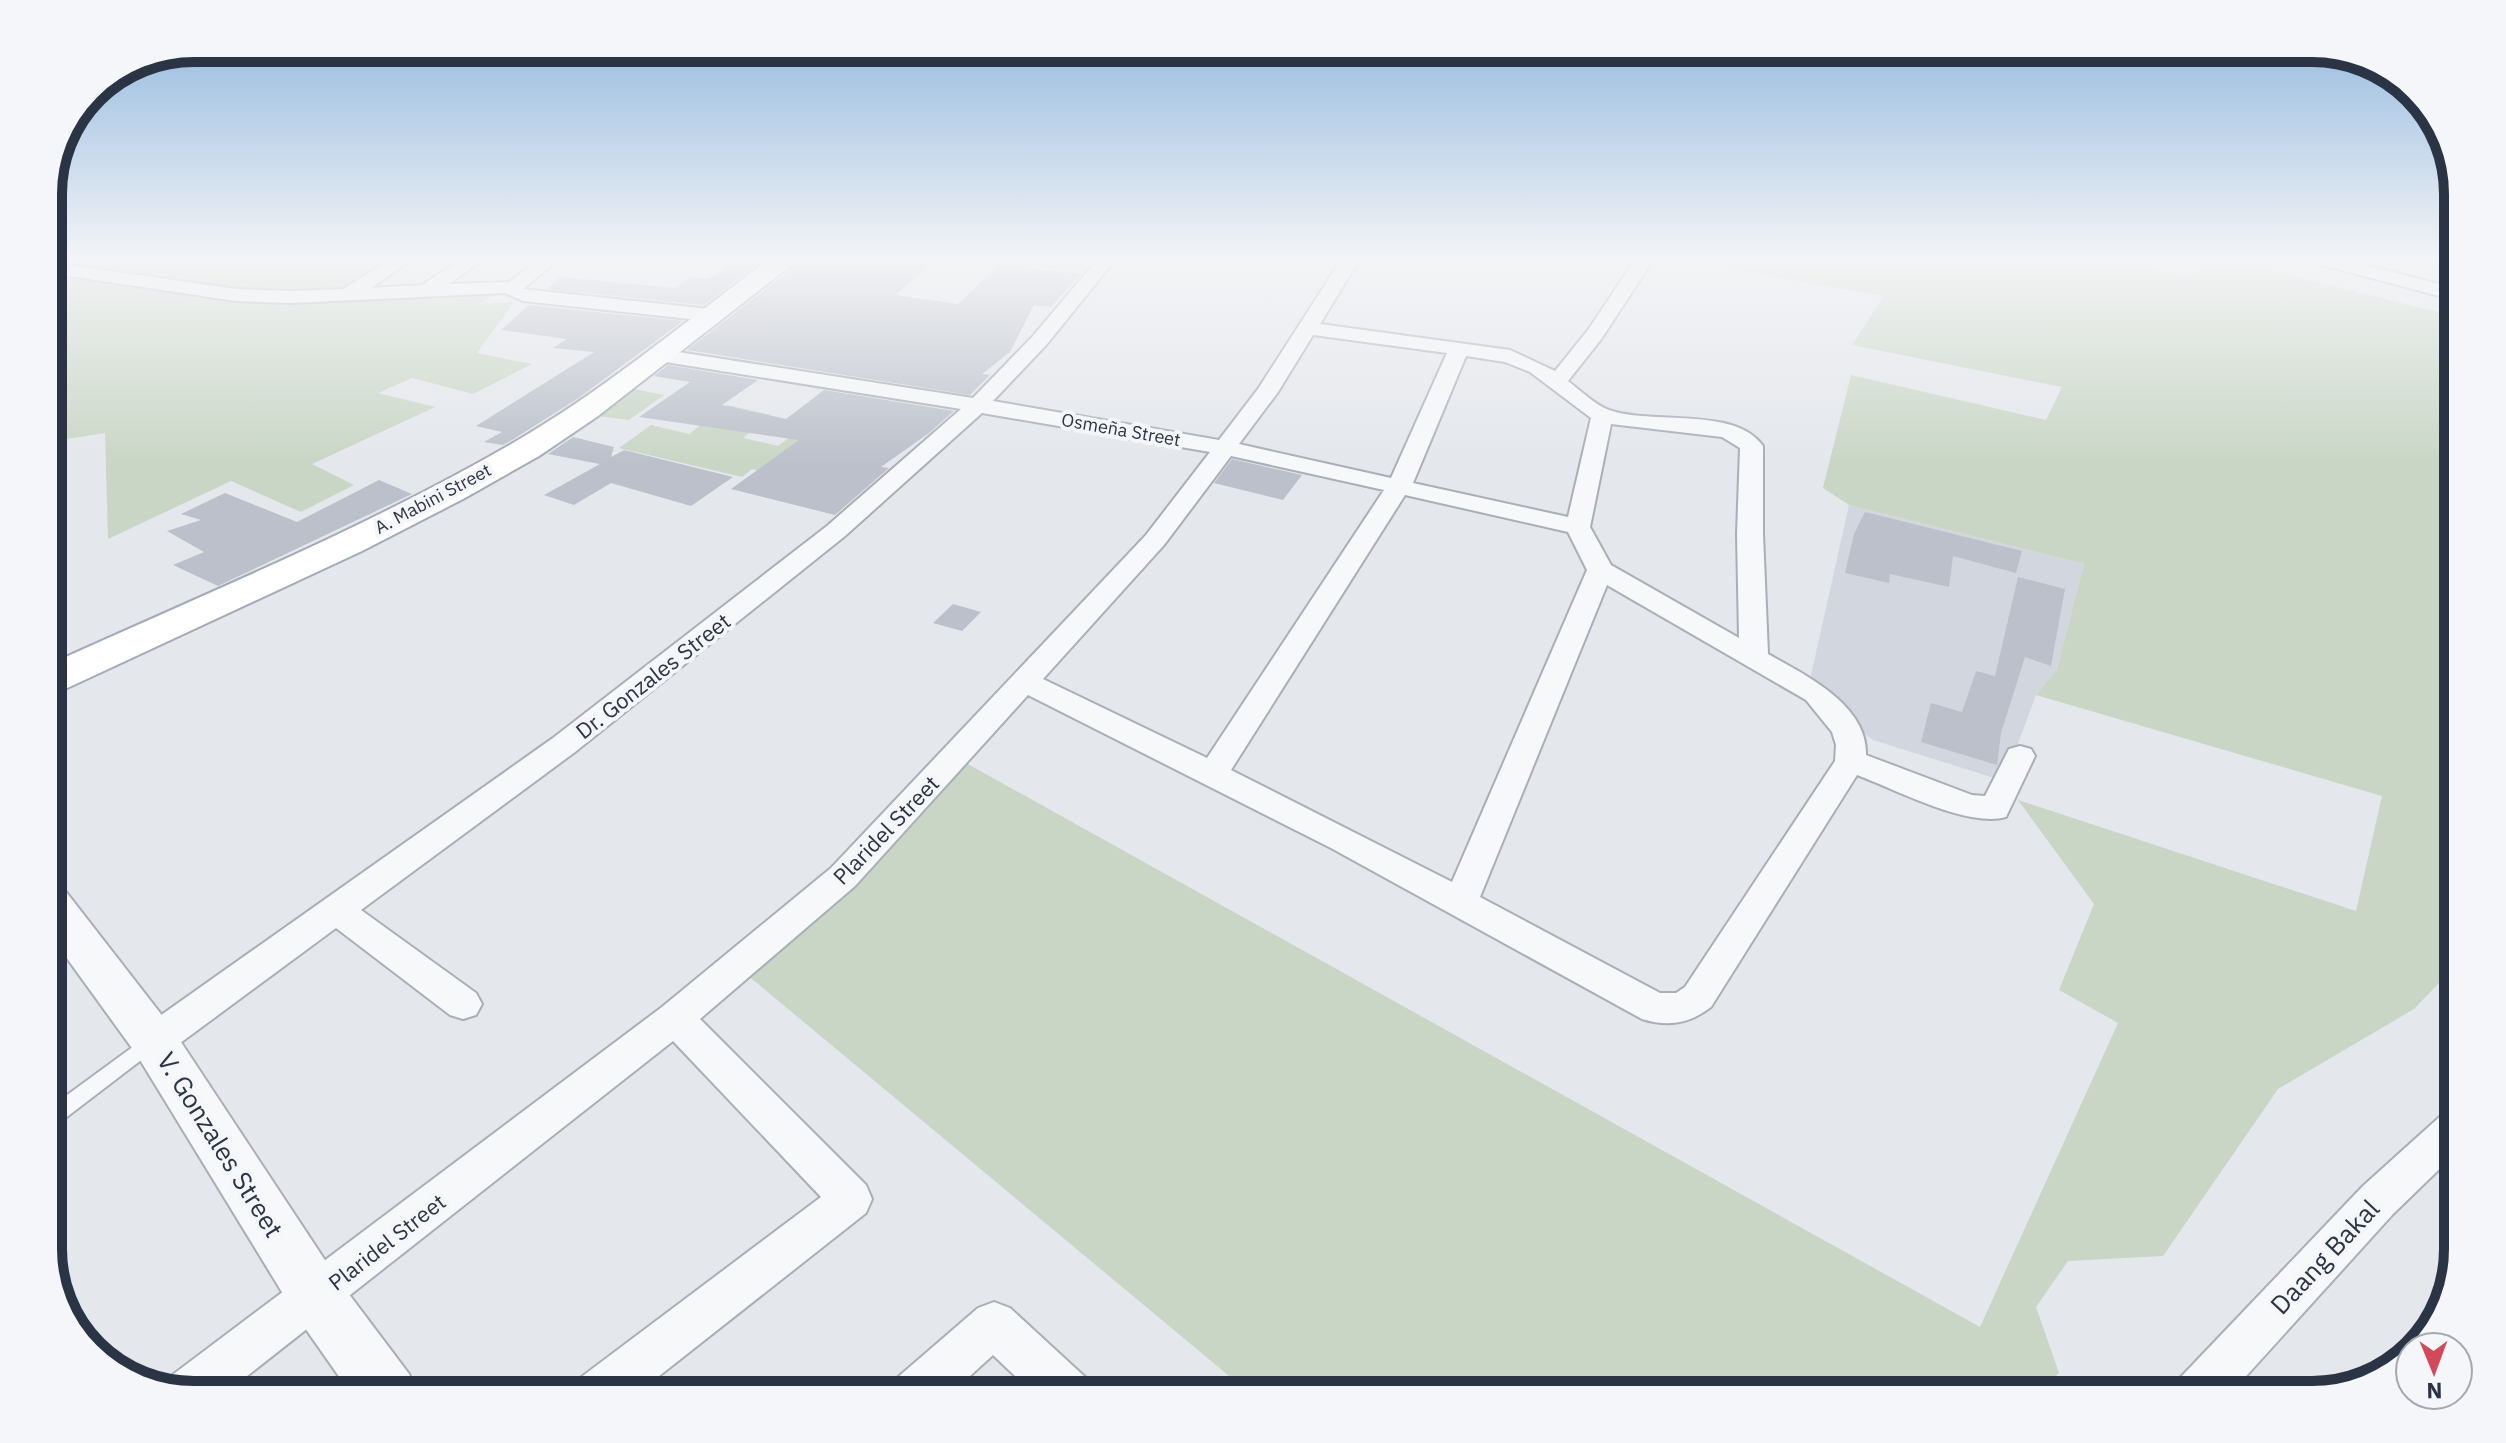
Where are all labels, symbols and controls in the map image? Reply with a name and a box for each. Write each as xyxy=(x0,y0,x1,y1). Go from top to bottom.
street label: Osmeña Street xyxy=(1060,408,1182,451)
street label: A. Mabini Street xyxy=(371,458,495,539)
street label: Dr. Gonzales Street xyxy=(569,606,736,745)
street label: Plaridel Street xyxy=(826,769,945,890)
street label: V. Gonzales Street xyxy=(150,1045,292,1243)
street label: Plaridel Street xyxy=(322,1187,451,1296)
street label: Daang Bakal xyxy=(2262,1192,2386,1321)
north arrow xyxy=(2394,1331,2474,1411)
text: N xyxy=(2426,1377,2443,1406)

